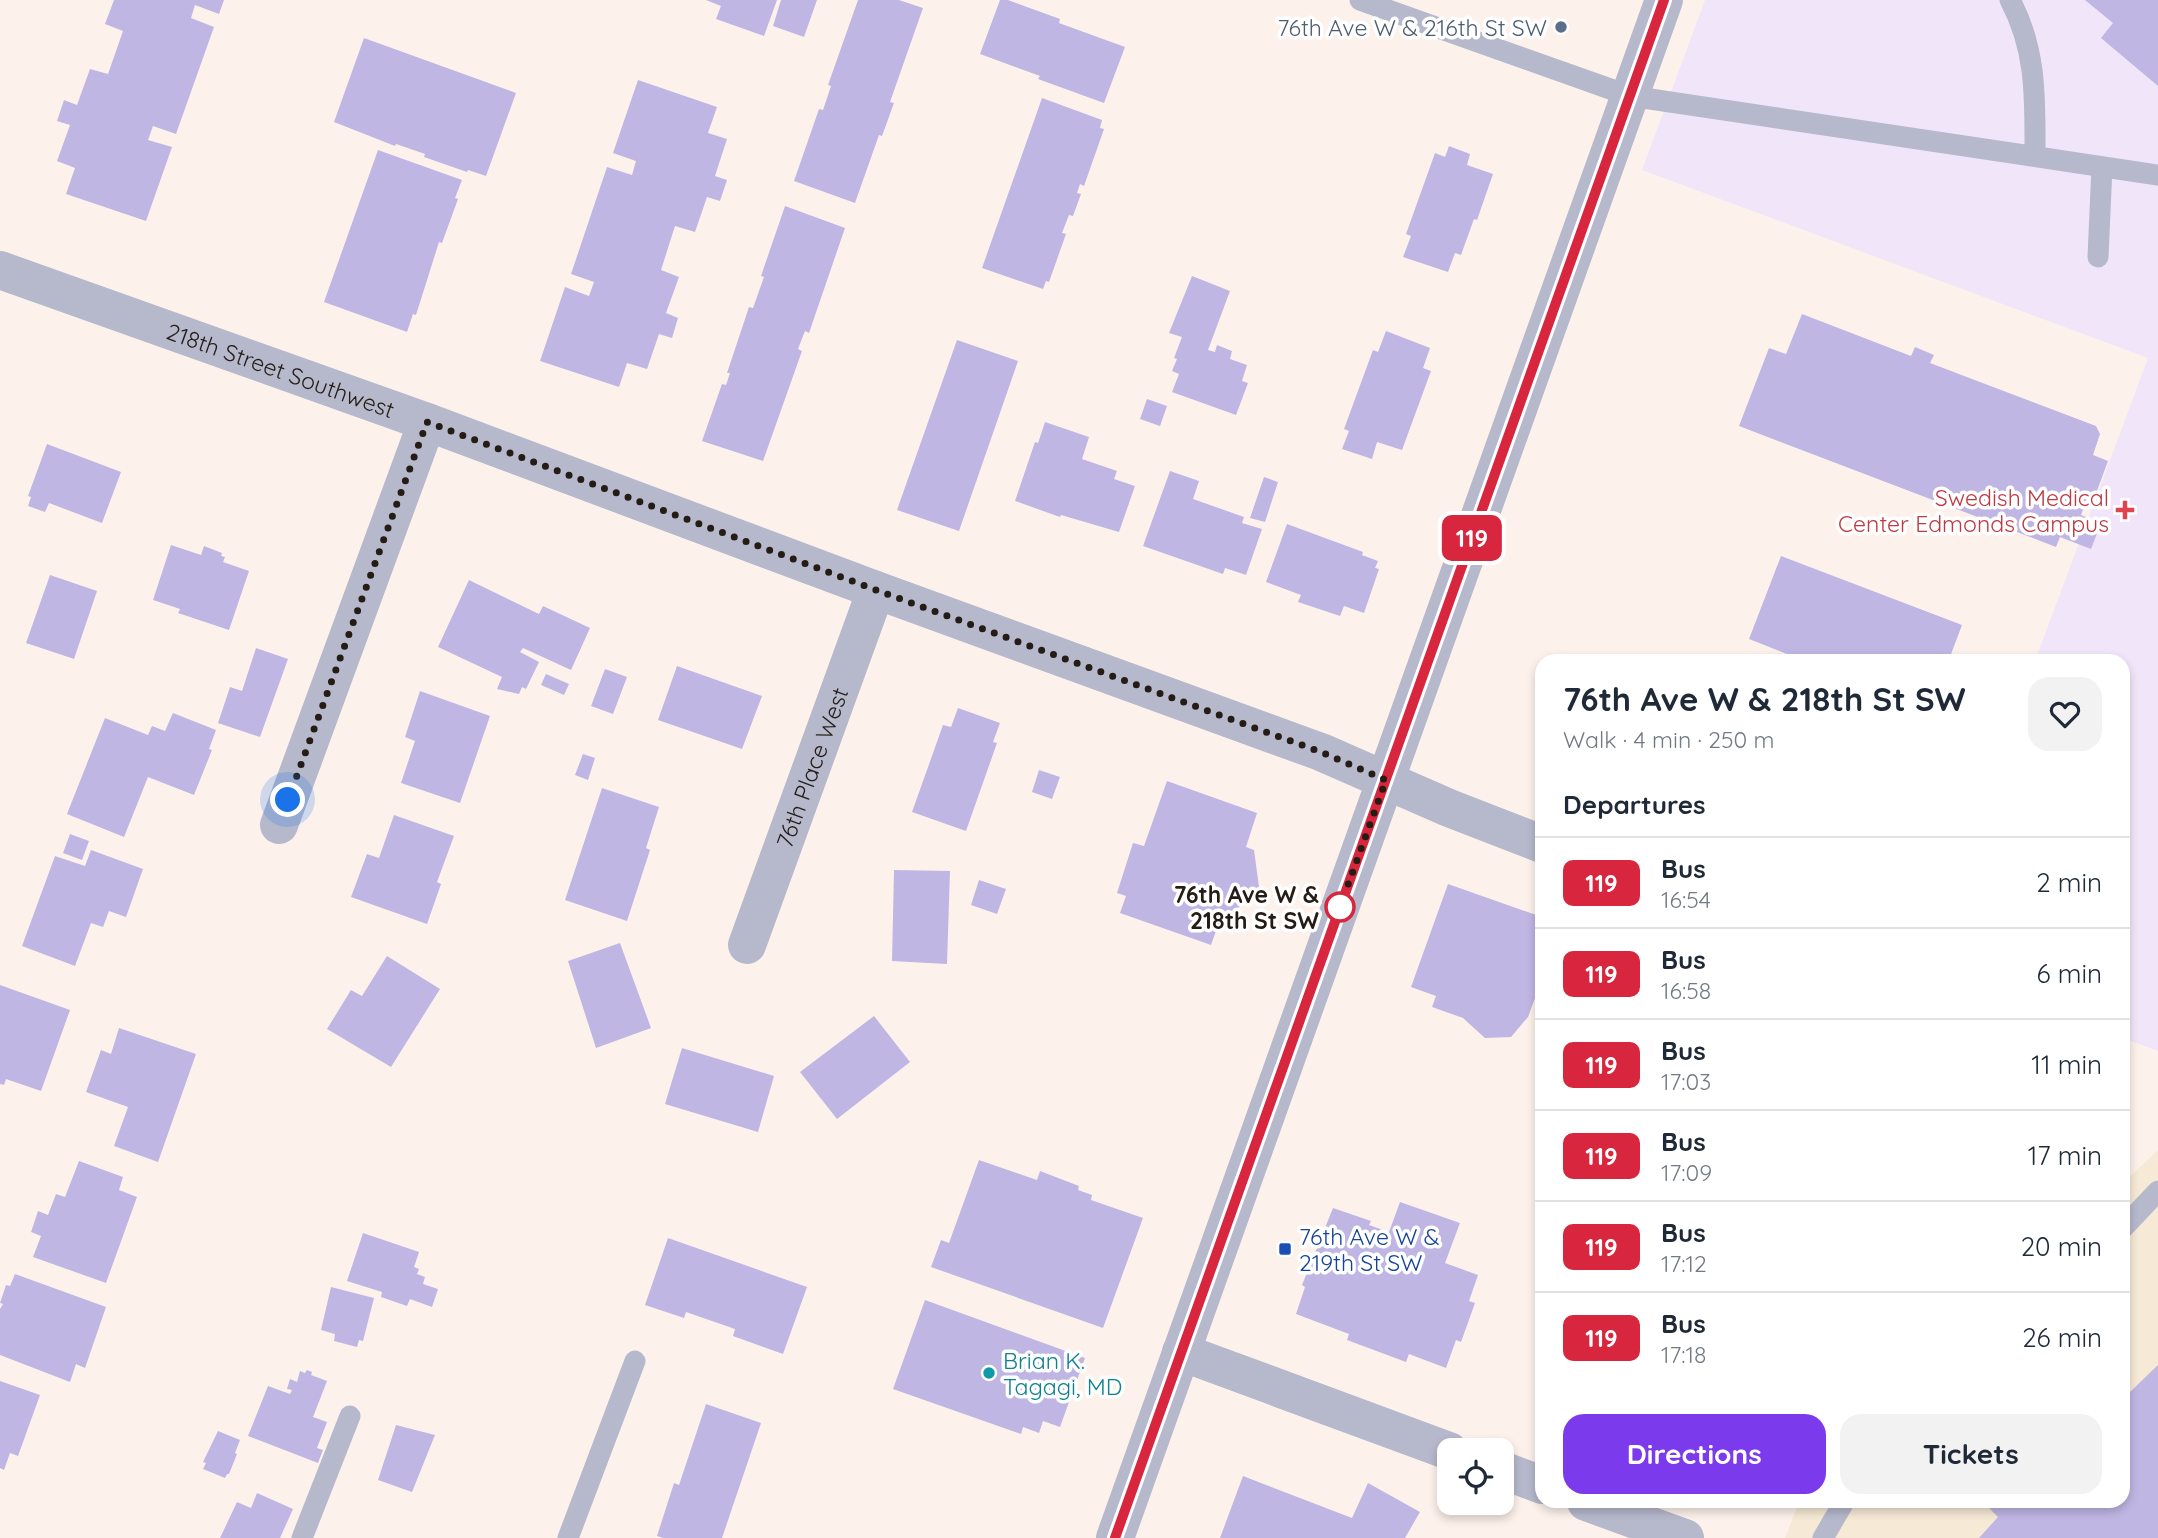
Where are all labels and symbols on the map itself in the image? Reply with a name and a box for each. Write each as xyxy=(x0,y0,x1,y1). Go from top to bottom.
place label: 76th Ave W & 216th St SW xyxy=(1278,13,1547,42)
marker: 76th Ave W & 216th St SW xyxy=(1553,19,1569,35)
street label: 218th Street Southwest xyxy=(163,316,399,424)
place label: Swedish Medical Center Edmonds Campus xyxy=(1838,483,2109,538)
marker: Swedish Medical Center Edmonds Campus xyxy=(2115,500,2135,520)
line badge: 119 xyxy=(1432,515,1512,561)
street label: 76th Place West xyxy=(769,683,854,851)
your location xyxy=(270,782,305,817)
place label: 76th Ave W & 218th St SW xyxy=(1174,880,1319,935)
marker: 76th Ave W & 218th St SW xyxy=(1325,892,1355,922)
place label: 76th Ave W & 219th St SW xyxy=(1299,1222,1440,1277)
marker: 76th Ave W & 219th St SW xyxy=(1277,1241,1293,1257)
place label: Brian K. Tagagi, MD xyxy=(1003,1346,1122,1401)
marker: Brian K. Tagagi, MD xyxy=(981,1365,997,1381)

